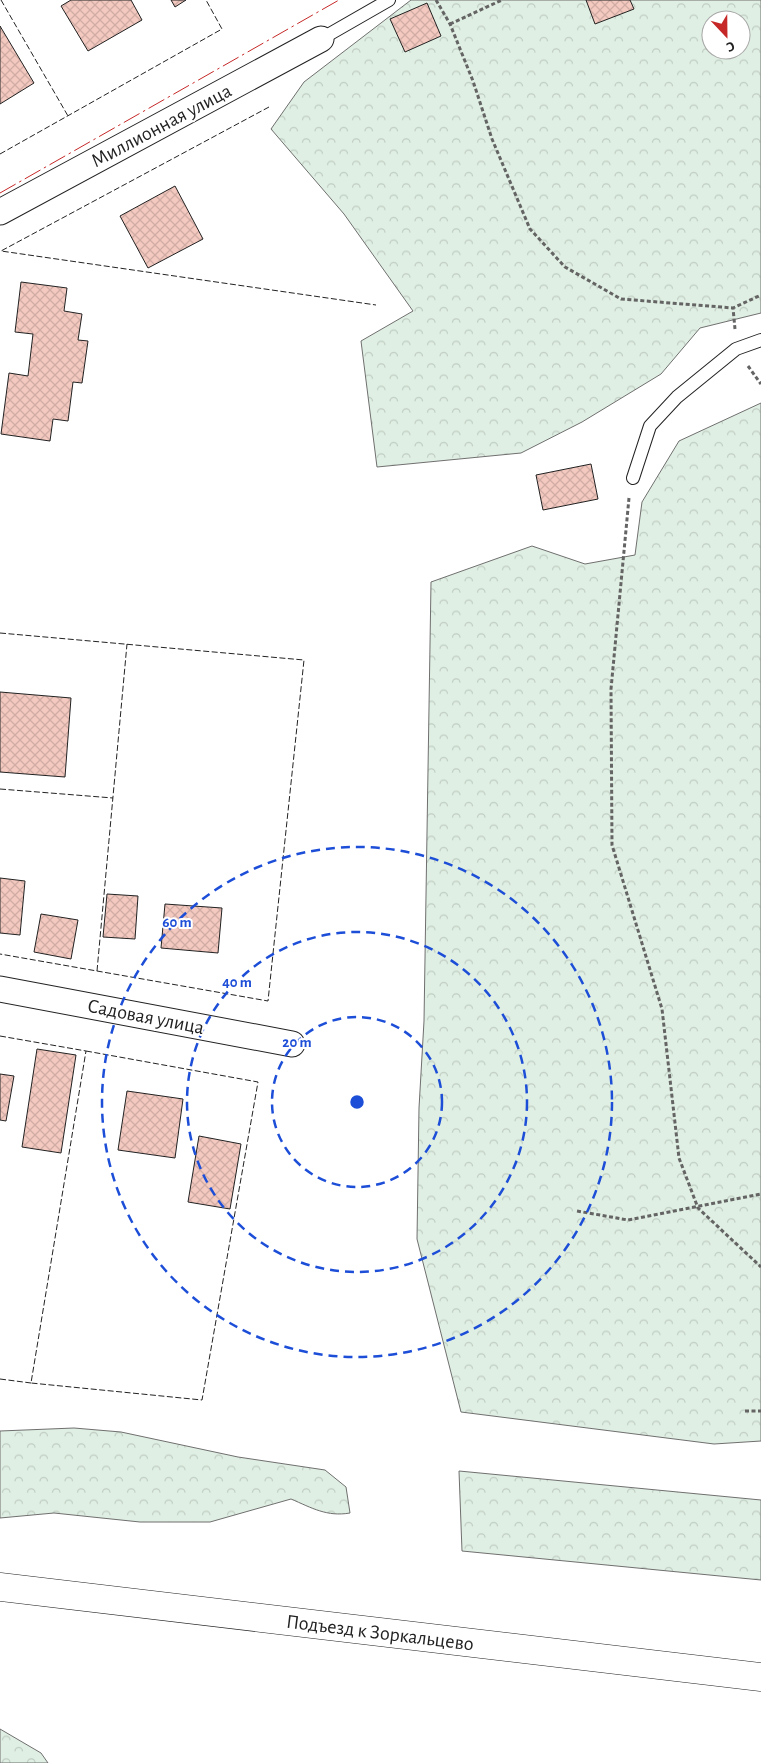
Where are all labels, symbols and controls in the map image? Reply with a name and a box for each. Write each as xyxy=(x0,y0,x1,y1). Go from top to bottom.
north arrow xyxy=(701,10,751,60)
text: С xyxy=(724,38,737,54)
street label: Миллионная улица xyxy=(88,80,235,171)
text: 60 m xyxy=(162,915,192,930)
text: 40 m xyxy=(222,975,252,990)
street label: Садовая улица xyxy=(86,996,206,1038)
text: 20 m xyxy=(282,1035,312,1050)
centre of rings xyxy=(348,1093,366,1111)
street label: Подъезд к Зоркальцево xyxy=(285,1612,475,1654)

